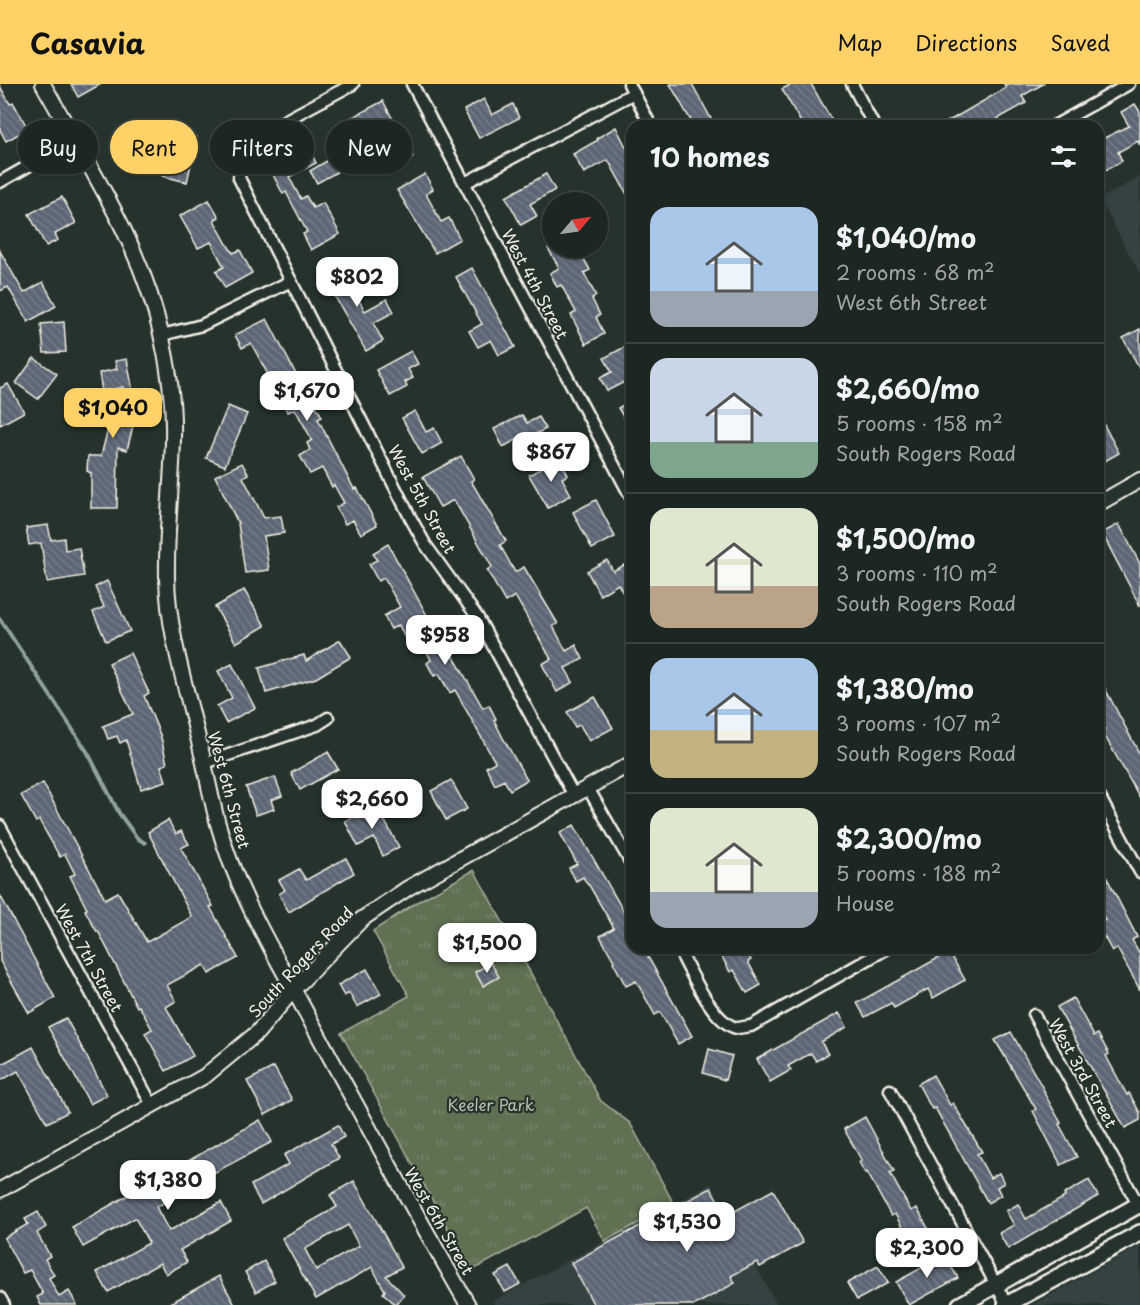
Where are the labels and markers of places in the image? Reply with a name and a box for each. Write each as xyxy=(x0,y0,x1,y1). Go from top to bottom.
pin: $802 xyxy=(321,257,393,308)
pin: $1,670 xyxy=(258,371,356,422)
pin: $1,040 xyxy=(64,388,162,439)
pin: $867 xyxy=(515,432,587,483)
pin: $958 xyxy=(409,615,481,666)
pin: $2,660 xyxy=(323,779,421,830)
pin: $1,500 xyxy=(438,923,536,974)
pin: $1,380 xyxy=(119,1160,217,1211)
pin: $1,530 xyxy=(638,1202,736,1253)
pin: $2,300 xyxy=(878,1228,976,1279)

